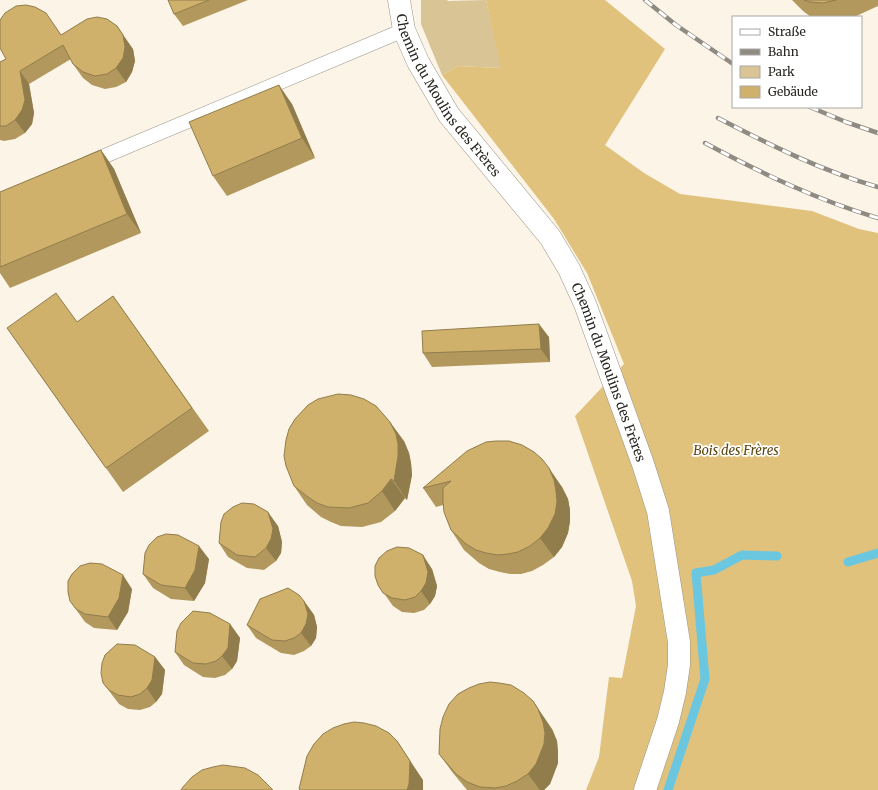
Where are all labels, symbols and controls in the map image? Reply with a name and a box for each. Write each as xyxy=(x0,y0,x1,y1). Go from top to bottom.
street label: Chemin du Moulins des Frères xyxy=(392,13,504,180)
legend xyxy=(732,16,862,108)
text: Straße xyxy=(768,24,806,39)
text: Bahn xyxy=(768,44,799,59)
text: Park xyxy=(768,64,795,79)
text: Gebäude xyxy=(768,84,818,99)
street label: Chemin du Moulins des Frères xyxy=(567,280,649,464)
park label: Bois des Frères xyxy=(693,442,779,459)

